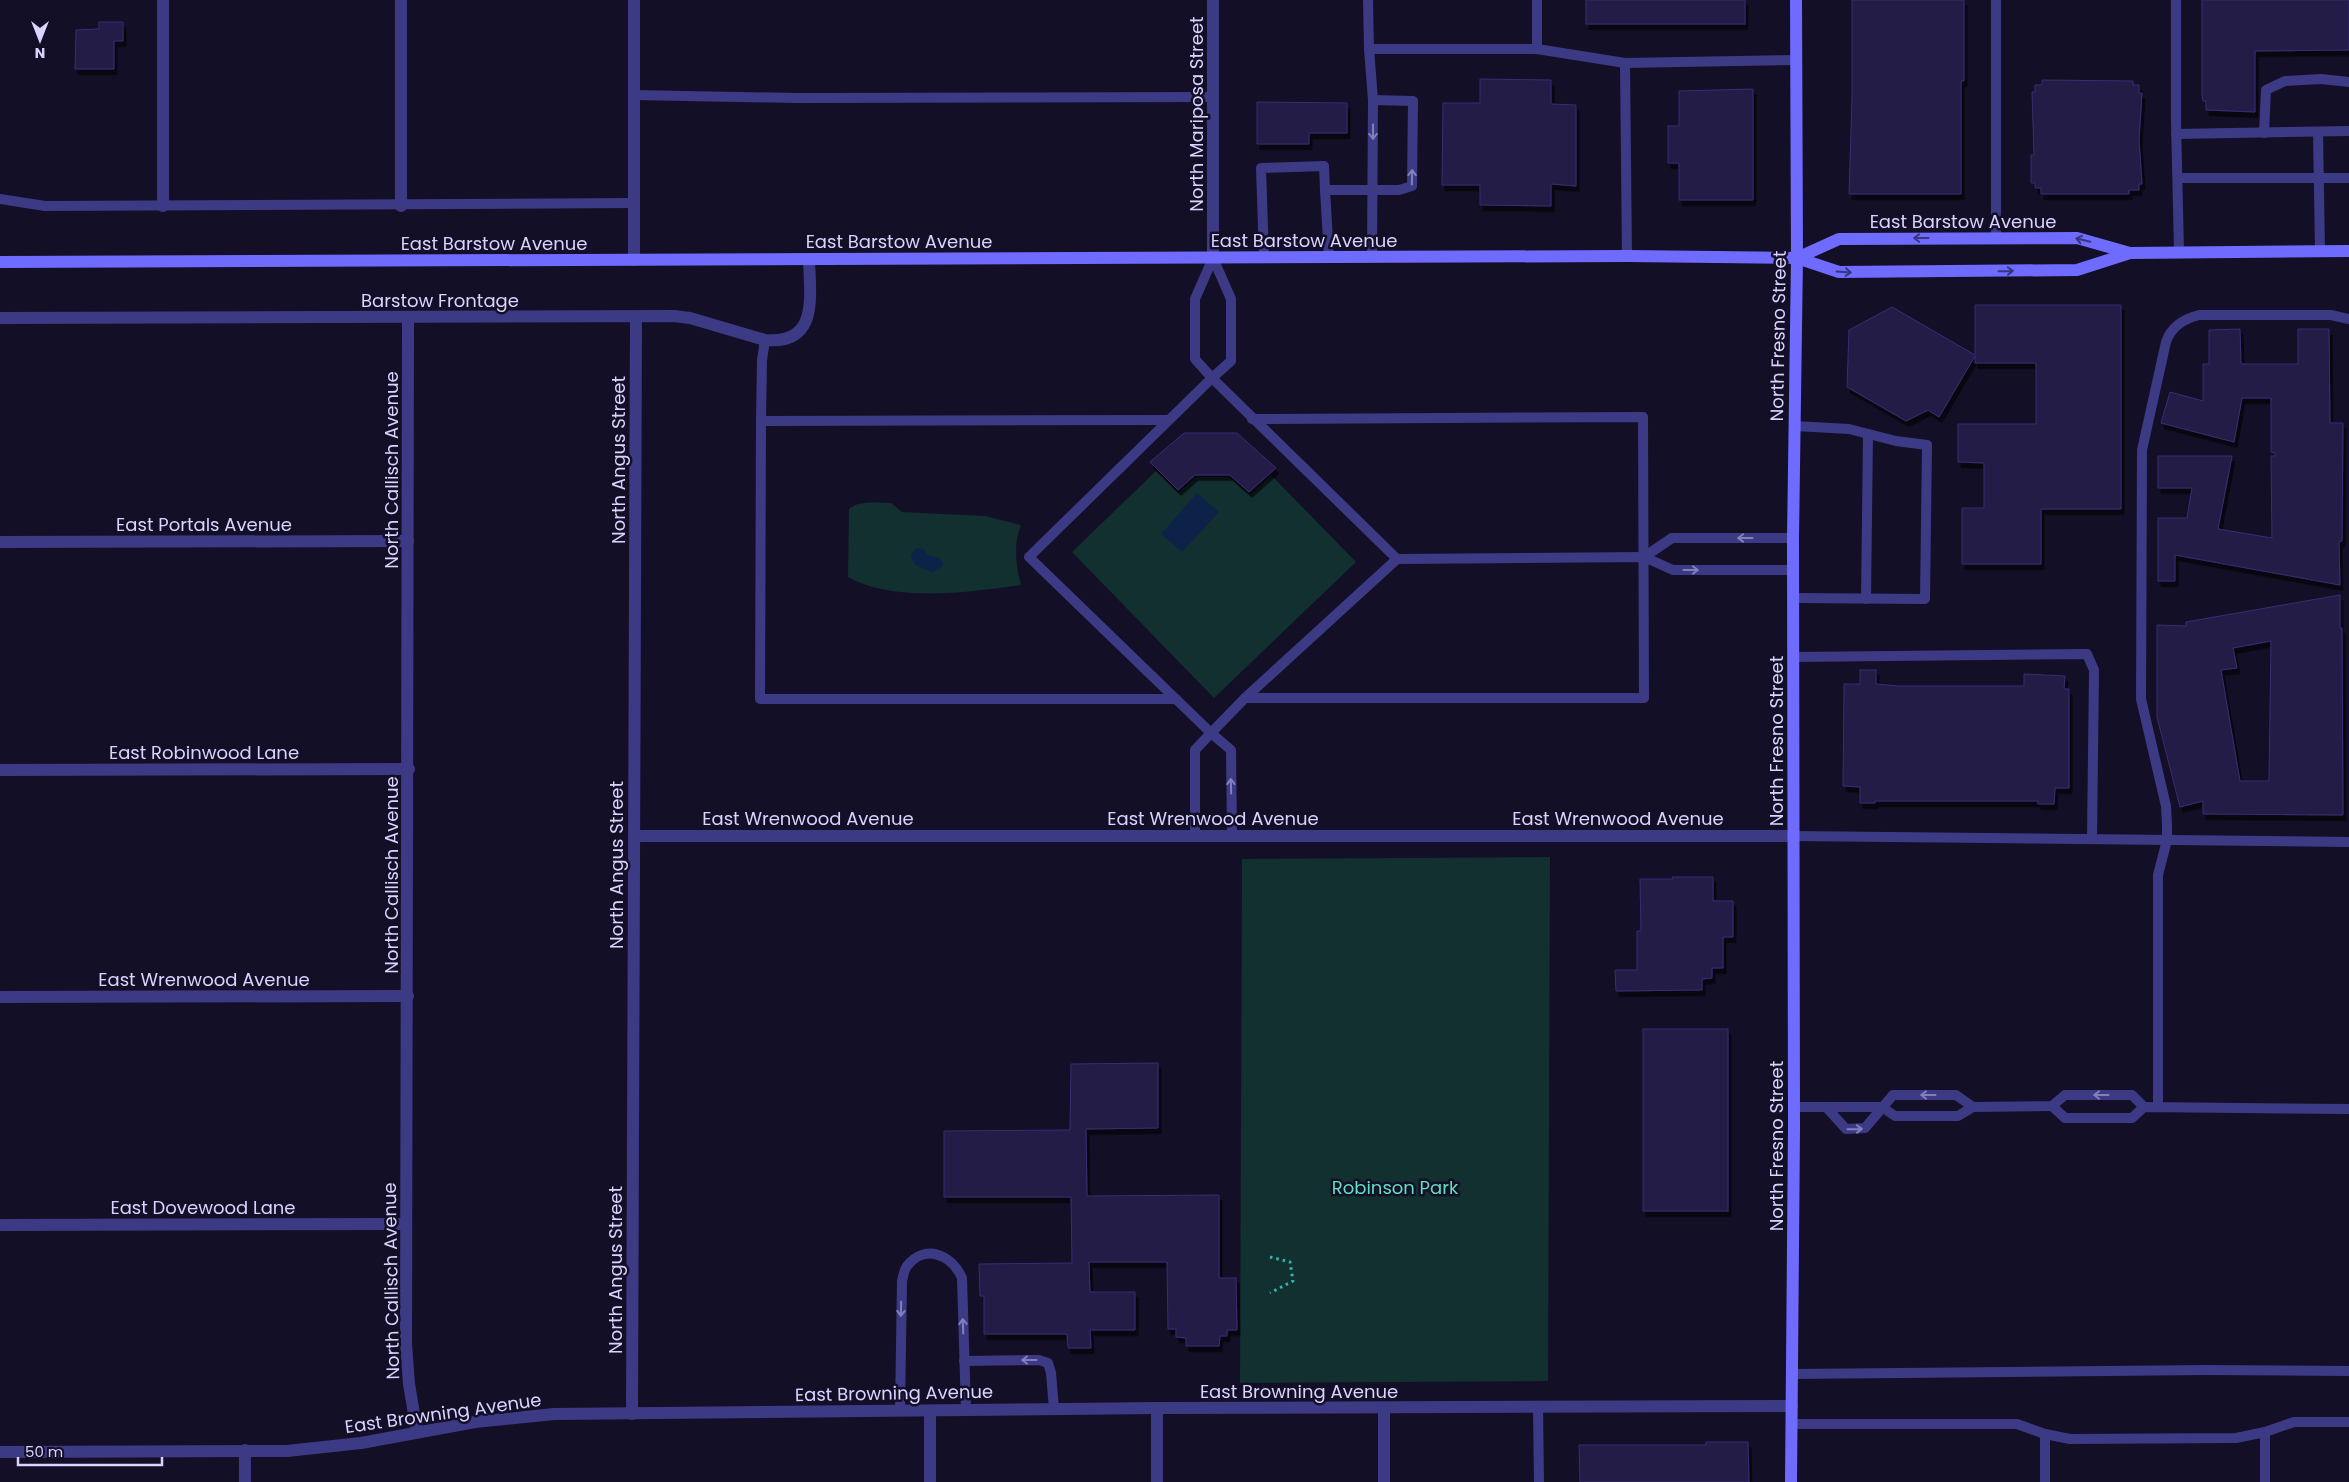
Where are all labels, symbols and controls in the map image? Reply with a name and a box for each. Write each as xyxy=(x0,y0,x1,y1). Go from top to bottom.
north arrow xyxy=(15,15,65,65)
street label: North Mariposa Street xyxy=(1184,16,1209,212)
text: N xyxy=(35,43,45,63)
one-way arrow xyxy=(1368,124,1378,140)
one-way arrow xyxy=(1407,170,1417,186)
street label: East Barstow Avenue xyxy=(1870,209,2056,234)
street label: East Barstow Avenue xyxy=(1211,228,1397,253)
street label: East Barstow Avenue xyxy=(806,229,992,254)
street label: East Barstow Avenue xyxy=(401,231,587,256)
one-way arrow xyxy=(1913,233,1930,243)
one-way arrow xyxy=(2076,235,2092,244)
street label: North Fresno Street xyxy=(1764,250,1792,422)
one-way arrow xyxy=(1998,266,2014,275)
one-way arrow xyxy=(1836,267,1852,276)
street label: Barstow Frontage xyxy=(361,288,519,313)
street label: North Callisch Avenue xyxy=(379,371,404,569)
street label: North Angus Street xyxy=(606,376,631,544)
street label: East Portals Avenue xyxy=(116,512,292,537)
one-way arrow xyxy=(1737,533,1753,543)
one-way arrow xyxy=(1682,565,1699,575)
street label: North Fresno Street xyxy=(1764,656,1789,826)
street label: East Robinwood Lane xyxy=(109,740,299,765)
street label: North Callisch Avenue xyxy=(379,776,404,974)
one-way arrow xyxy=(1227,779,1236,795)
street label: North Angus Street xyxy=(604,781,629,949)
street label: East Wrenwood Avenue xyxy=(702,806,914,831)
street label: East Wrenwood Avenue xyxy=(1107,806,1319,831)
street label: East Wrenwood Avenue xyxy=(1512,806,1724,831)
street label: East Wrenwood Avenue xyxy=(98,967,310,992)
street label: North Fresno Street xyxy=(1764,1061,1789,1231)
one-way arrow xyxy=(1920,1090,1936,1100)
one-way arrow xyxy=(2093,1090,2109,1100)
one-way arrow xyxy=(1846,1124,1862,1133)
park label: Robinson Park xyxy=(1332,1175,1459,1200)
street label: North Callisch Avenue xyxy=(377,1182,405,1380)
street label: North Angus Street xyxy=(603,1186,628,1354)
street label: East Dovewood Lane xyxy=(110,1195,296,1220)
one-way arrow xyxy=(896,1301,906,1317)
one-way arrow xyxy=(958,1319,968,1335)
one-way arrow xyxy=(1021,1355,1037,1365)
street label: East Browning Avenue xyxy=(795,1379,993,1407)
street label: East Browning Avenue xyxy=(1200,1379,1398,1404)
street label: East Browning Avenue xyxy=(343,1387,543,1439)
scale bar xyxy=(18,1434,161,1466)
text: 50 m xyxy=(25,1441,63,1462)

